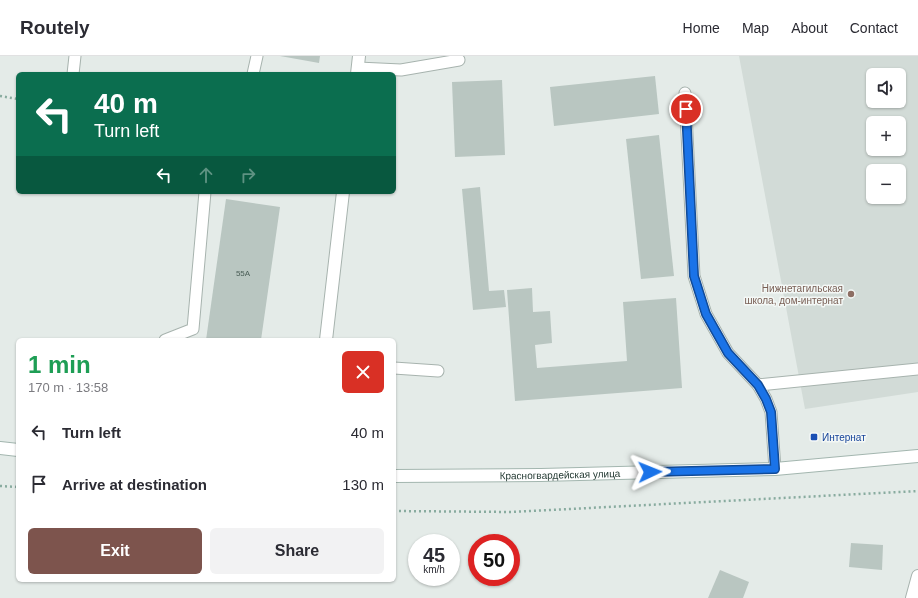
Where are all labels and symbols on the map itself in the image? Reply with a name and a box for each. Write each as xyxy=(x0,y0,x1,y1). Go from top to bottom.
pin xyxy=(669,92,703,126)
house number: 55A xyxy=(236,269,251,278)
place label: Нижнетагильская школа, дом-интернат xyxy=(744,283,843,306)
marker: Нижнетагильская школа, дом-интернат xyxy=(846,289,856,299)
marker: Интернат xyxy=(809,432,819,442)
place label: Интернат xyxy=(822,432,866,443)
position arrow xyxy=(629,451,671,493)
street label: Красногвардейская улица xyxy=(500,467,621,481)
speed limit sign: 50 xyxy=(468,534,520,586)

